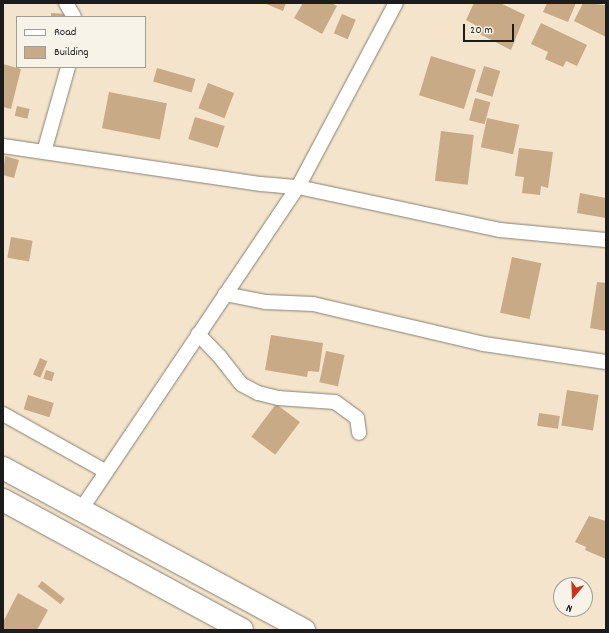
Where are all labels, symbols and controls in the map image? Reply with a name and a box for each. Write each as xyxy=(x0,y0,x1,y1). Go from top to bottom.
legend xyxy=(16,16,146,68)
scale bar xyxy=(465,16,516,42)
text: 20 m xyxy=(470,22,493,39)
text: Road xyxy=(54,24,76,41)
text: Building xyxy=(54,44,89,61)
north arrow xyxy=(553,577,593,617)
text: N xyxy=(564,599,575,616)

